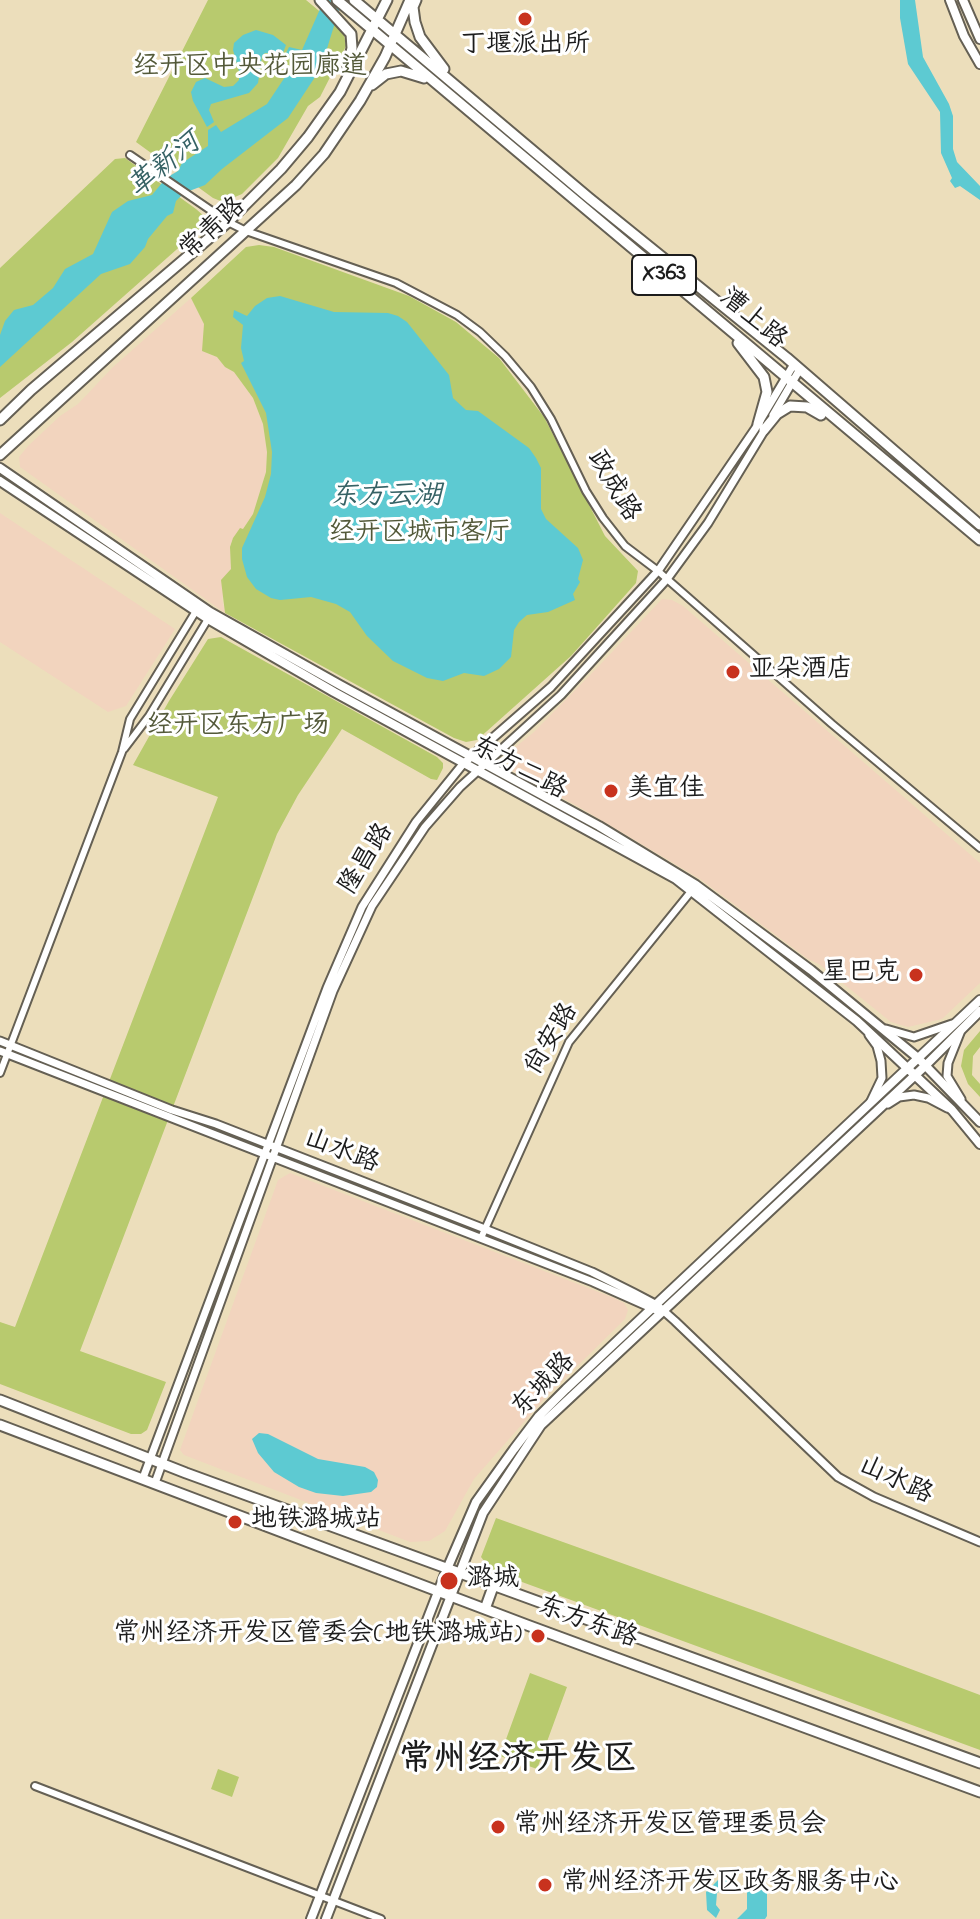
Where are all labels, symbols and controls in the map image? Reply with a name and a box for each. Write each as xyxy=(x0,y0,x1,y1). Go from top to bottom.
marker: 丁堰派出所 xyxy=(516,10,534,28)
place label: 丁堰派出所 xyxy=(460,31,590,63)
park label: 经开区中央花园廊道 xyxy=(133,53,367,85)
water label: 革新河 xyxy=(123,128,209,206)
street label: 常青路 xyxy=(175,192,253,268)
road number: X363 xyxy=(632,255,696,295)
street label: 漕上路 xyxy=(712,283,792,357)
street label: 政成路 xyxy=(579,446,645,528)
water label: 东方云湖 xyxy=(330,481,442,515)
park label: 经开区城市客厅 xyxy=(329,519,511,551)
place label: 亚朵酒店 xyxy=(749,656,853,688)
marker: 亚朵酒店 xyxy=(724,663,742,681)
park label: 经开区东方广场 xyxy=(147,712,329,744)
street label: 东方二路 xyxy=(465,732,571,808)
place label: 美宜佳 xyxy=(627,775,705,807)
marker: 美宜佳 xyxy=(602,782,620,800)
street label: 隆昌路 xyxy=(334,819,402,901)
place label: 星巴克 xyxy=(822,959,900,991)
marker: 星巴克 xyxy=(907,966,925,984)
street label: 尚安路 xyxy=(520,999,586,1081)
street label: 山水路 xyxy=(299,1124,383,1182)
street label: 东城路 xyxy=(507,1347,583,1425)
street label: 山水路 xyxy=(853,1451,937,1513)
place label: 地铁潞城站 xyxy=(251,1506,381,1538)
marker: 地铁潞城站 xyxy=(226,1513,244,1531)
place label: 潞城 xyxy=(467,1565,519,1597)
marker: 潞城 xyxy=(438,1570,460,1592)
street label: 东方东路 xyxy=(533,1592,641,1656)
place label: 常州经济开发区管委会(地铁潞城站) xyxy=(113,1620,522,1652)
marker: 常州经济开发区管委会(地铁潞城站) xyxy=(529,1627,547,1645)
district label: 常州经济开发区 xyxy=(399,1742,637,1782)
place label: 常州经济开发区管理委员会 xyxy=(514,1811,826,1843)
marker: 常州经济开发区管理委员会 xyxy=(489,1818,507,1836)
place label: 常州经济开发区政务服务中心 xyxy=(561,1869,899,1901)
marker: 常州经济开发区政务服务中心 xyxy=(536,1876,554,1894)

